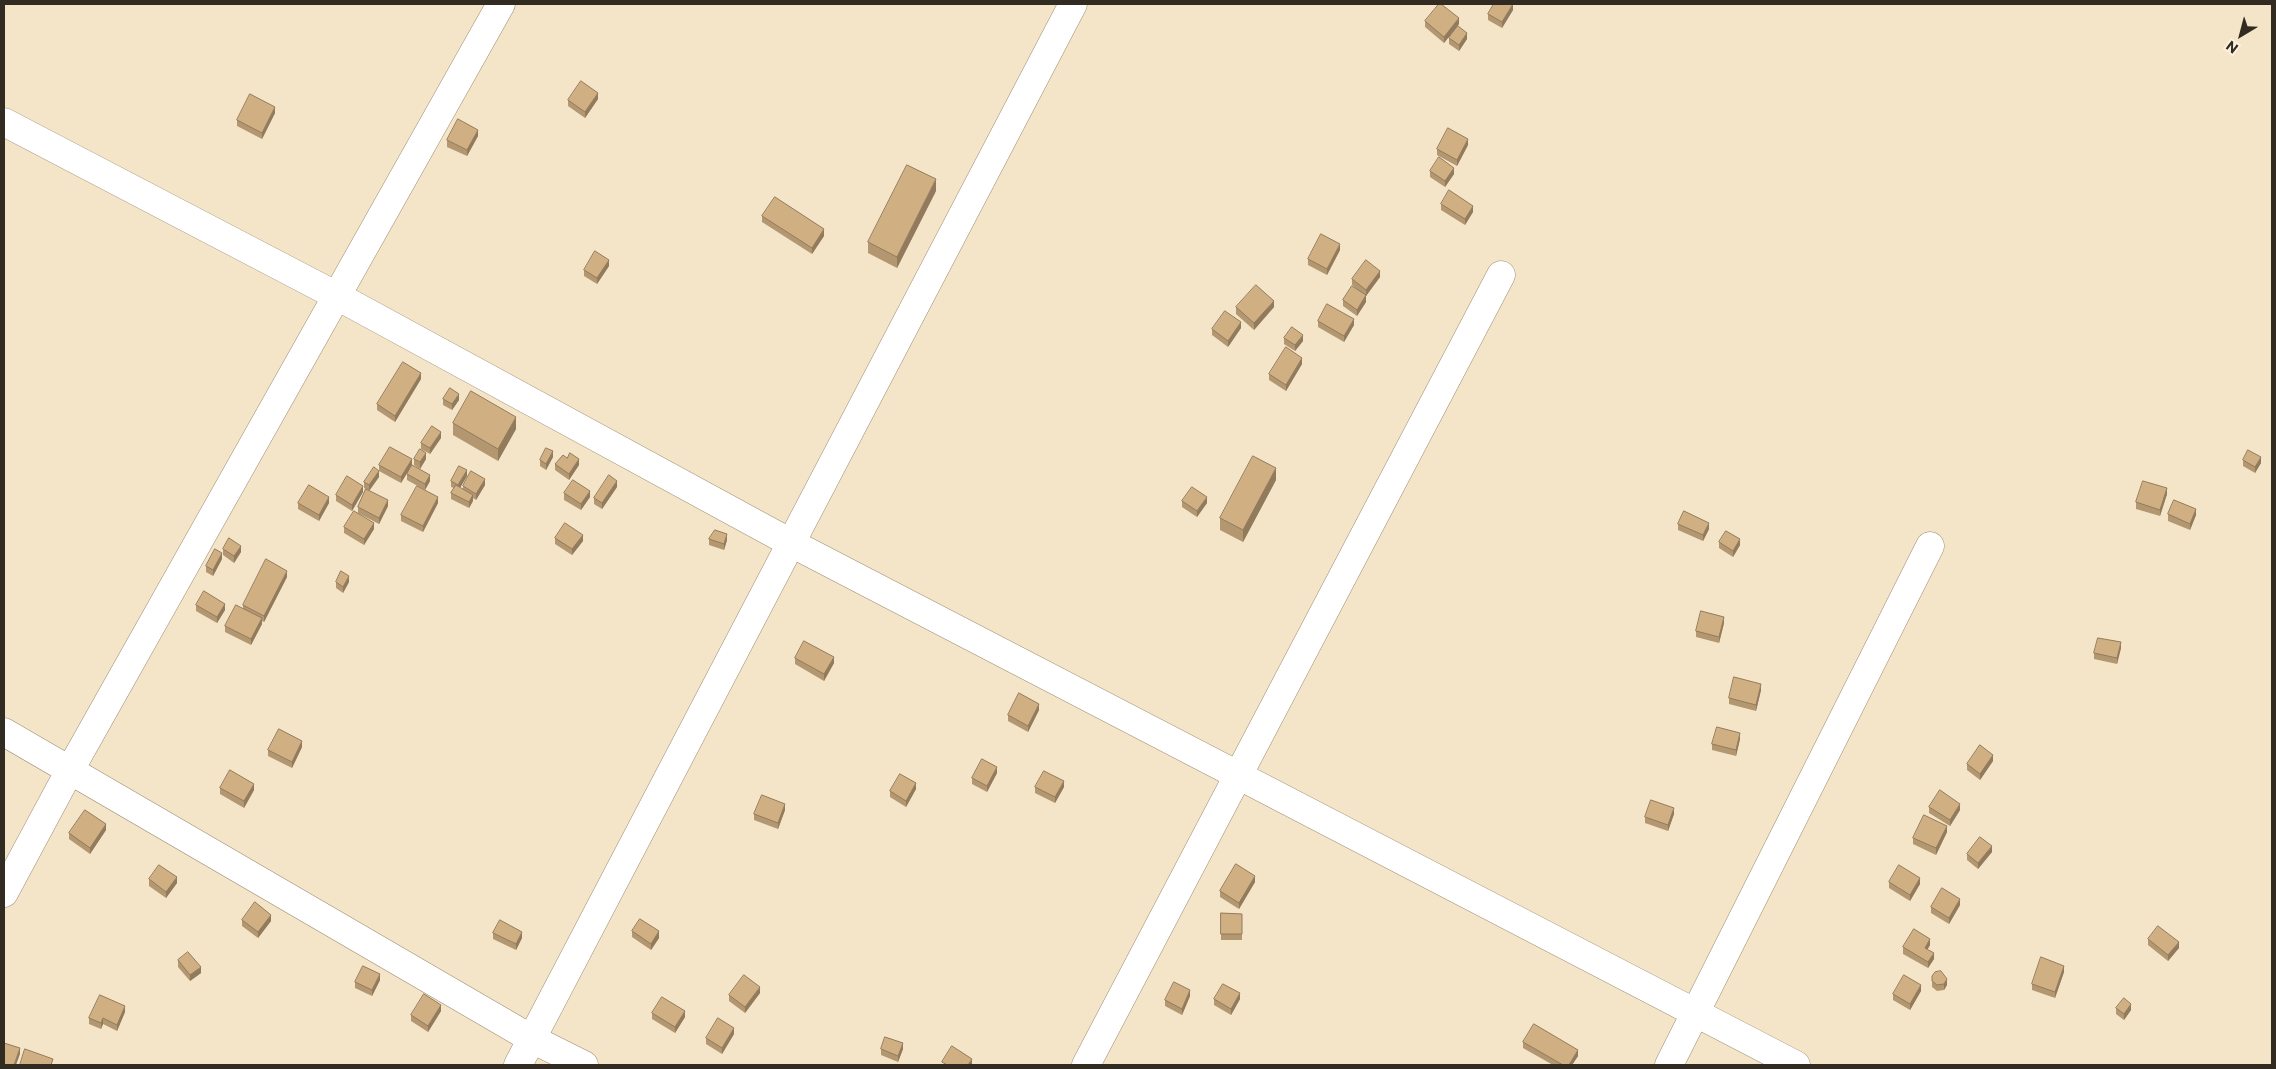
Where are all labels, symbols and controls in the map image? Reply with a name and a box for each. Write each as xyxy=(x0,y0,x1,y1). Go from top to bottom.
north arrow xyxy=(2216,10,2266,60)
text: N xyxy=(2222,37,2241,57)

